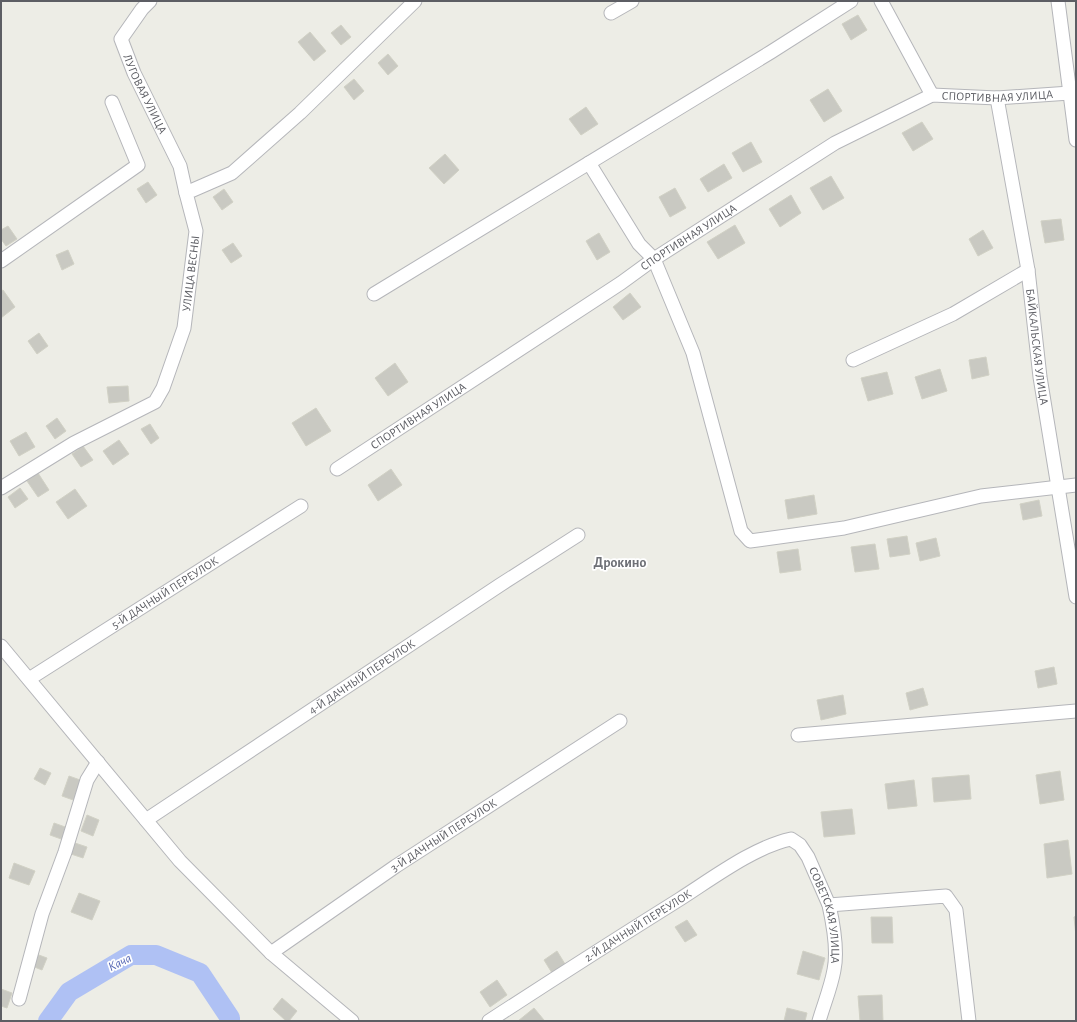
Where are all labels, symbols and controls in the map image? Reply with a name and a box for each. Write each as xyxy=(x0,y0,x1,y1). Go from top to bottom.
street label: ЛУГОВАЯ УЛИЦА xyxy=(121,53,169,136)
street label: СПОРТИВНАЯ УЛИЦА xyxy=(941,88,1054,104)
street label: СПОРТИВНАЯ УЛИЦА xyxy=(638,202,739,273)
street label: УЛИЦА ВЕСНЫ xyxy=(180,235,201,312)
street label: БАЙКАЛЬСКАЯ УЛИЦА xyxy=(1024,288,1050,406)
street label: СПОРТИВНАЯ УЛИЦА xyxy=(368,380,468,451)
street label: 5-Й ДАЧНЫЙ ПЕРЕУЛОК xyxy=(109,554,220,631)
district label: Дрокино xyxy=(594,556,647,570)
street label: 4-Й ДАЧНЫЙ ПЕРЕУЛОК xyxy=(307,637,417,716)
street label: 3-Й ДАЧНЫЙ ПЕРЕУЛОК xyxy=(388,797,499,874)
street label: СОВЕТСКАЯ УЛИЦА xyxy=(807,865,842,964)
street label: 2-Й ДАЧНЫЙ ПЕРЕУЛОК xyxy=(582,887,693,964)
water label: Кача xyxy=(106,952,134,974)

